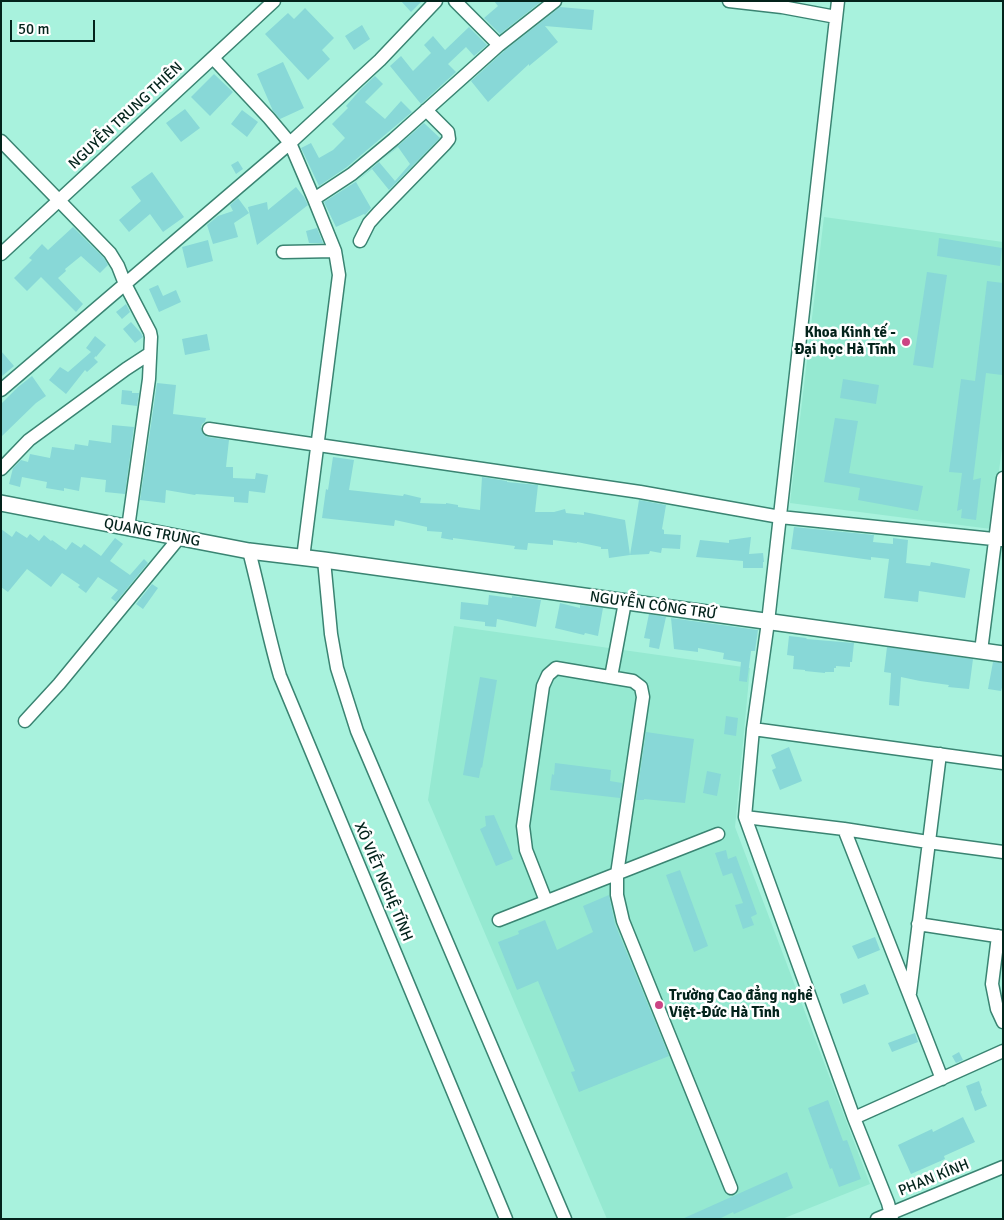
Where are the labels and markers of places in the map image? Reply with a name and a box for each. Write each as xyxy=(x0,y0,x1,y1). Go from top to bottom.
place label: Khoa Kinh tế - Đại học Hà Tĩnh xyxy=(794,324,896,359)
marker: Khoa Kinh tế - Đại học Hà Tĩnh xyxy=(900,336,912,348)
place label: Trường Cao đẳng nghề Việt-Đức Hà Tĩnh xyxy=(669,987,813,1022)
marker: Trường Cao đẳng nghề Việt-Đức Hà Tĩnh xyxy=(653,999,665,1011)

